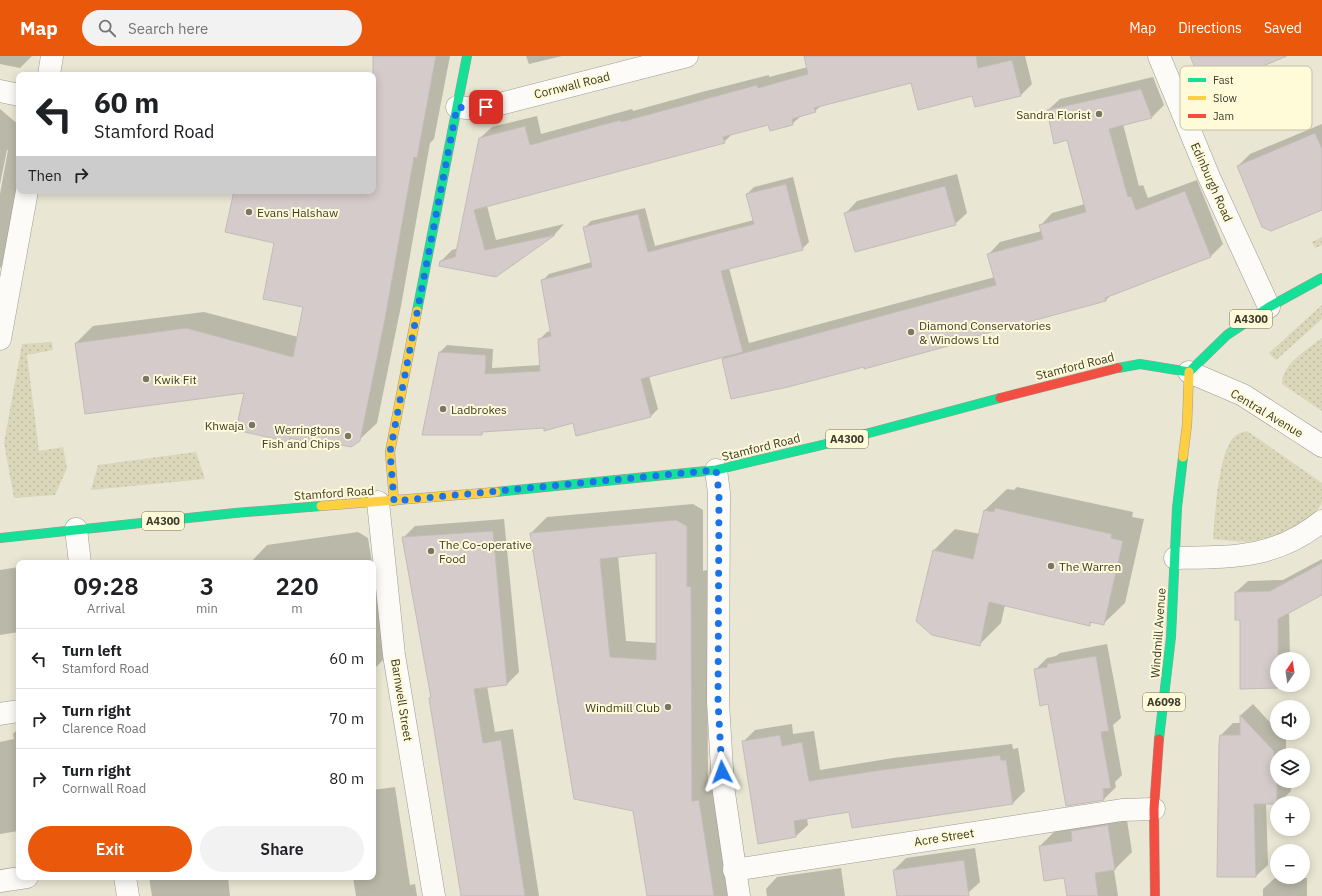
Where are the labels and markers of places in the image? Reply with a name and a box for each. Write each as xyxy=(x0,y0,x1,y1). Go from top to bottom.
pin xyxy=(469,90,503,124)
place label: Sandra Florist xyxy=(1016,107,1091,122)
marker: Sandra Florist xyxy=(1094,109,1104,119)
place label: Evans Halshaw xyxy=(257,205,338,220)
marker: Evans Halshaw xyxy=(244,207,254,217)
place label: Diamond Conservatories & Windows Ltd xyxy=(919,318,1051,347)
marker: Diamond Conservatories & Windows Ltd xyxy=(906,327,916,337)
place label: Kwik Fit xyxy=(154,372,197,387)
marker: Kwik Fit xyxy=(141,374,151,384)
place label: Ladbrokes xyxy=(451,402,507,417)
marker: Ladbrokes xyxy=(438,404,448,414)
place label: Khwaja xyxy=(205,418,245,433)
marker: Khwaja xyxy=(247,420,257,430)
place label: Werringtons Fish and Chips xyxy=(262,422,340,451)
marker: Werringtons Fish and Chips xyxy=(343,431,353,441)
place label: The Co-operative Food xyxy=(439,537,532,566)
marker: The Co-operative Food xyxy=(426,546,436,556)
place label: The Warren xyxy=(1059,559,1121,574)
marker: The Warren xyxy=(1046,561,1056,571)
place label: Windmill Club xyxy=(585,700,660,715)
marker: Windmill Club xyxy=(663,702,673,712)

